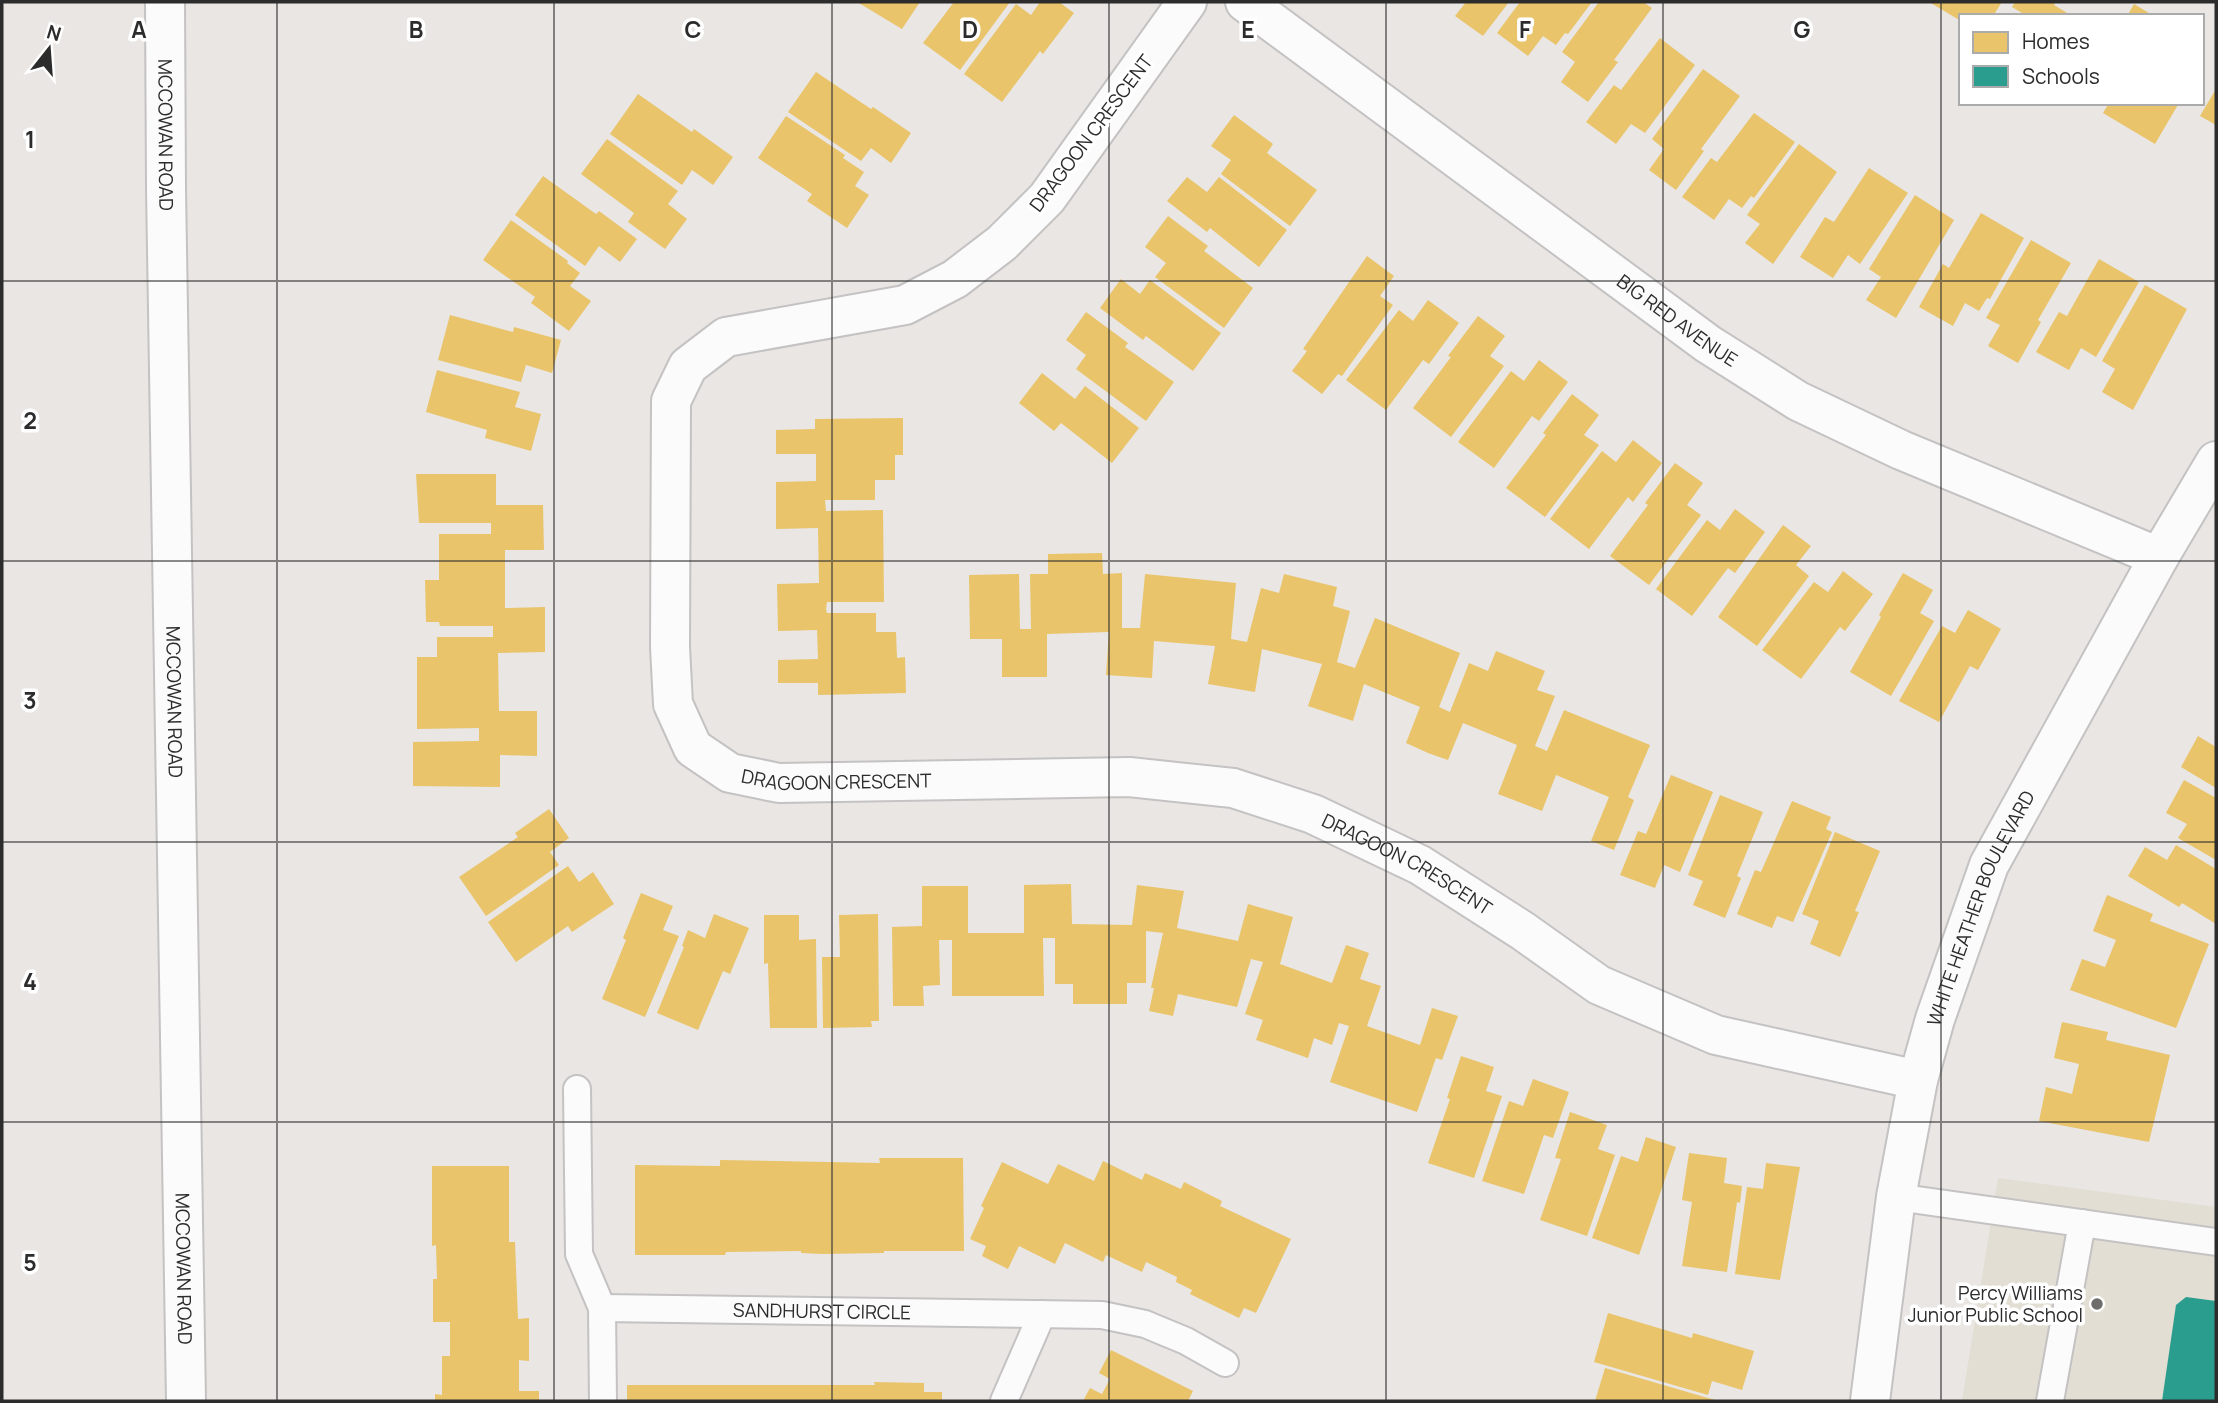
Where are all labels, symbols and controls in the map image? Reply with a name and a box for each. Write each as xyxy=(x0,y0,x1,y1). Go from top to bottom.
text: A xyxy=(131,13,147,45)
text: B xyxy=(409,13,423,45)
text: C xyxy=(685,13,702,45)
text: D xyxy=(962,13,978,45)
text: E xyxy=(1241,13,1255,45)
text: F xyxy=(1519,13,1531,45)
text: G xyxy=(1794,13,1811,45)
north arrow xyxy=(14,14,84,84)
legend xyxy=(1959,14,2204,105)
text: N xyxy=(44,18,64,47)
text: Homes xyxy=(2022,27,2090,55)
street label: DRAGOON CRESCENT xyxy=(1023,49,1159,217)
street label: MCCOWAN ROAD xyxy=(152,59,179,211)
text: Schools xyxy=(2022,62,2100,90)
text: 1 xyxy=(25,123,35,155)
street label: BIG RED AVENUE xyxy=(1612,268,1743,373)
text: 2 xyxy=(23,404,37,436)
street label: MCCOWAN ROAD xyxy=(160,626,189,778)
text: 3 xyxy=(23,684,37,716)
street label: DRAGOON CRESCENT xyxy=(739,763,932,796)
street label: WHITE HEATHER BOULEVARD xyxy=(1921,786,2041,1030)
street label: DRAGOON CRESCENT xyxy=(1318,807,1498,921)
text: 4 xyxy=(23,965,37,997)
street label: MCCOWAN ROAD xyxy=(170,1193,198,1345)
text: 5 xyxy=(23,1246,37,1278)
place label: Percy Williams Junior Public School xyxy=(1908,1280,2083,1328)
marker: Percy Williams Junior Public School xyxy=(2089,1296,2105,1312)
street label: SANDHURST CIRCLE xyxy=(733,1297,911,1325)

